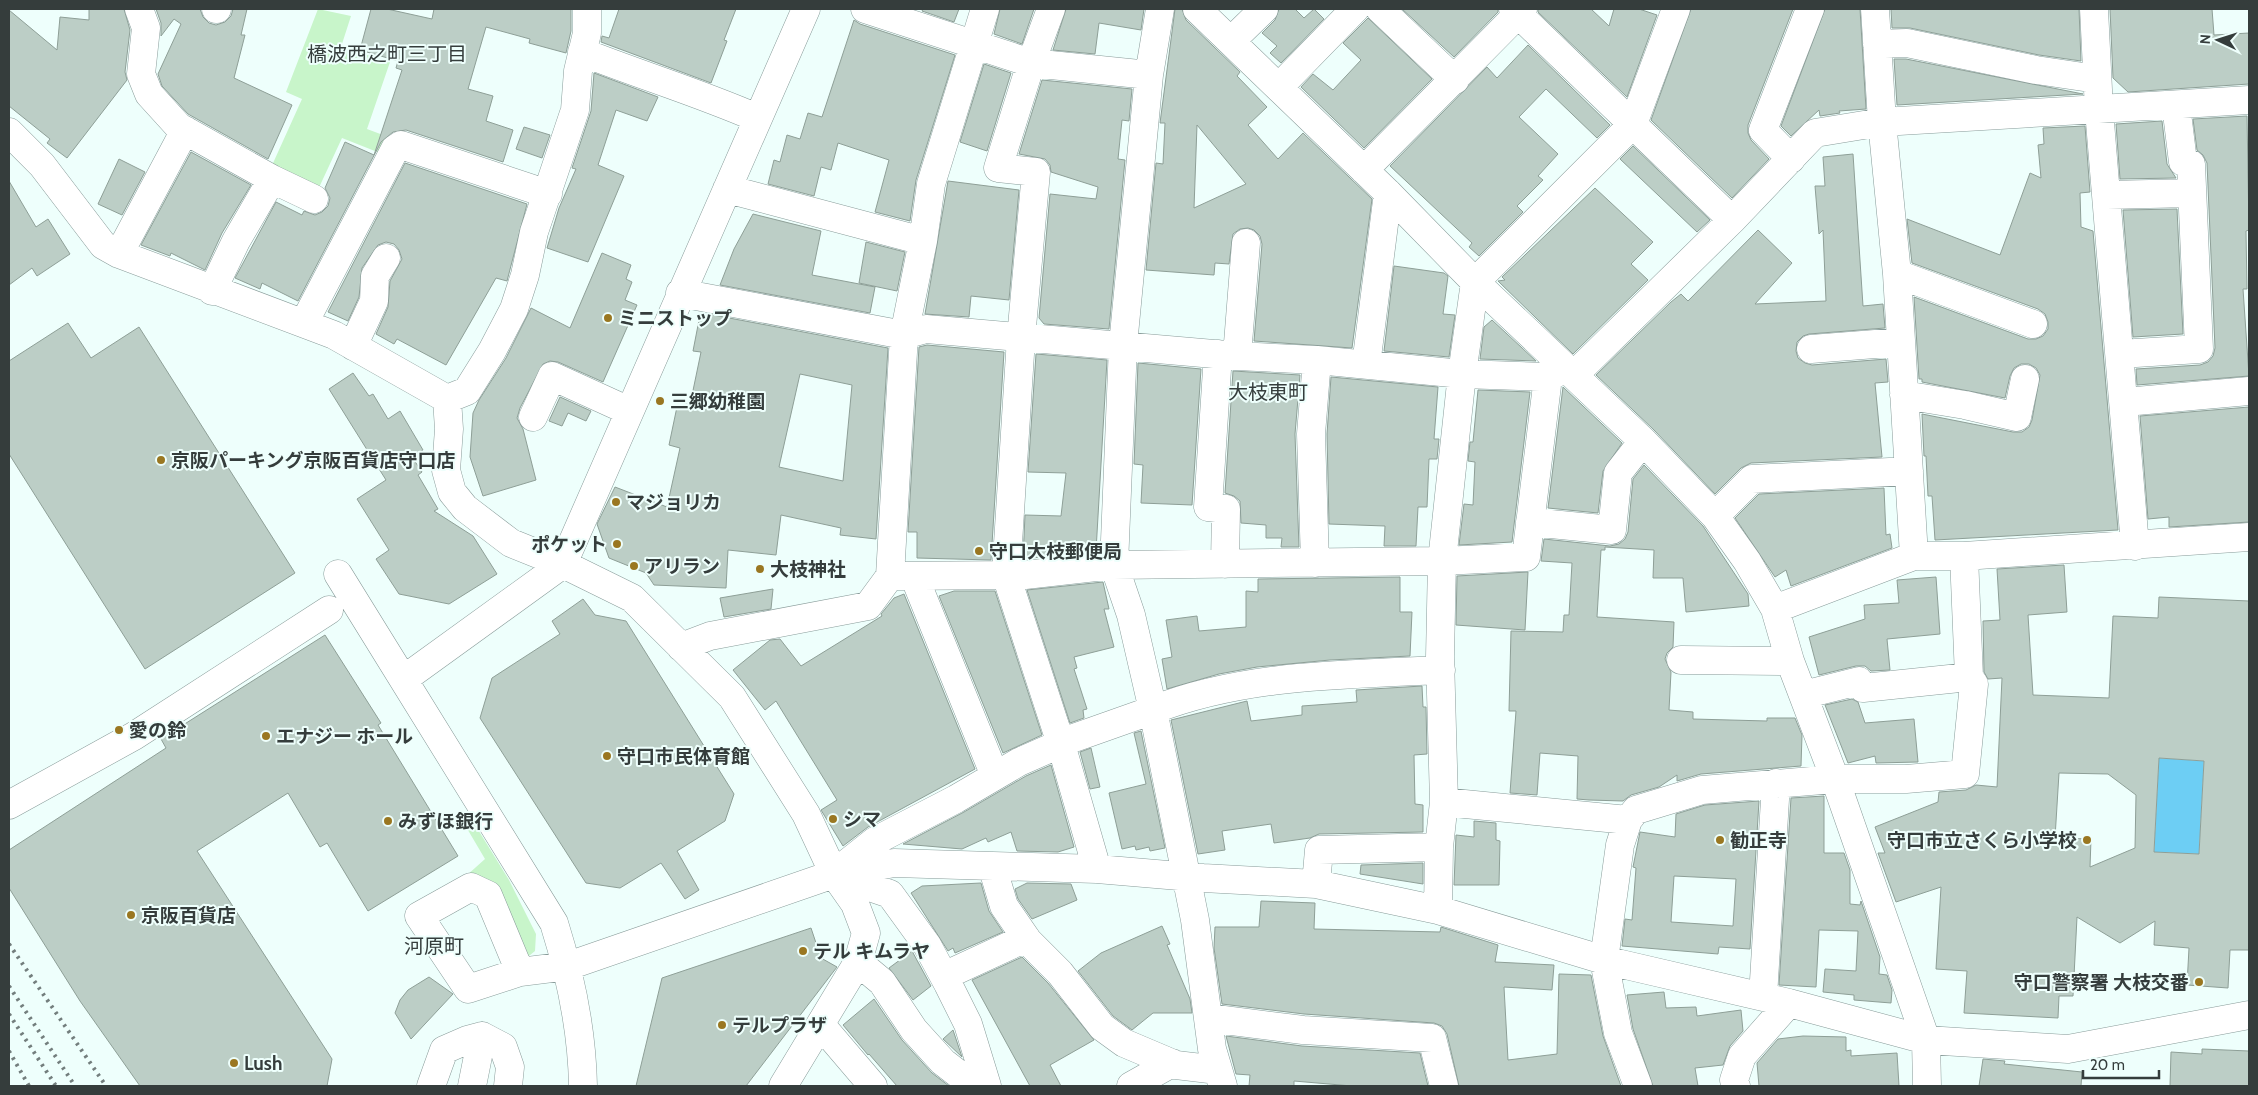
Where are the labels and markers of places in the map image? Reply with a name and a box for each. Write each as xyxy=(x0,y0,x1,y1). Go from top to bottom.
place label: ミニストップ xyxy=(618,307,732,330)
marker: ミニストップ xyxy=(602,312,614,324)
place label: 三郷幼稚園 xyxy=(670,390,765,413)
marker: 三郷幼稚園 xyxy=(654,395,666,407)
place label: 京阪パーキング京阪百貨店守口店 xyxy=(171,449,455,472)
marker: 京阪パーキング京阪百貨店守口店 xyxy=(155,454,167,466)
place label: マジョリカ xyxy=(626,491,721,514)
marker: マジョリカ xyxy=(610,496,622,508)
place label: ポケット xyxy=(531,533,607,556)
marker: ポケット xyxy=(611,538,623,550)
place label: 守口大枝郵便局 xyxy=(989,540,1122,563)
marker: 守口大枝郵便局 xyxy=(973,545,985,557)
place label: アリラン xyxy=(644,555,720,578)
place label: 大枝神社 xyxy=(770,558,846,581)
marker: アリラン xyxy=(628,560,640,572)
marker: 大枝神社 xyxy=(754,563,766,575)
place label: 愛の鈴 xyxy=(129,719,187,742)
marker: 愛の鈴 xyxy=(113,724,125,736)
place label: エナジー ホール xyxy=(276,725,413,748)
marker: エナジー ホール xyxy=(260,730,272,742)
place label: 守口市民体育館 xyxy=(617,745,750,768)
marker: 守口市民体育館 xyxy=(601,750,613,762)
place label: シマ xyxy=(843,808,881,831)
place label: みずほ銀行 xyxy=(398,810,493,833)
marker: シマ xyxy=(827,813,839,825)
marker: みずほ銀行 xyxy=(382,815,394,827)
place label: 勧正寺 xyxy=(1730,829,1787,852)
place label: 守口市立さくら小学校 xyxy=(1887,829,2077,852)
marker: 勧正寺 xyxy=(1714,834,1726,846)
marker: 守口市立さくら小学校 xyxy=(2081,834,2093,846)
place label: 京阪百貨店 xyxy=(141,904,236,927)
marker: 京阪百貨店 xyxy=(125,909,137,921)
place label: テル キムラヤ xyxy=(813,940,930,963)
marker: テル キムラヤ xyxy=(797,945,809,957)
place label: 守口警察署 大枝交番 xyxy=(2014,971,2189,994)
marker: 守口警察署 大枝交番 xyxy=(2193,976,2205,988)
place label: テルプラザ xyxy=(732,1014,827,1037)
marker: テルプラザ xyxy=(716,1019,728,1031)
place label: Lush xyxy=(244,1052,282,1075)
marker: Lush xyxy=(228,1057,240,1069)

